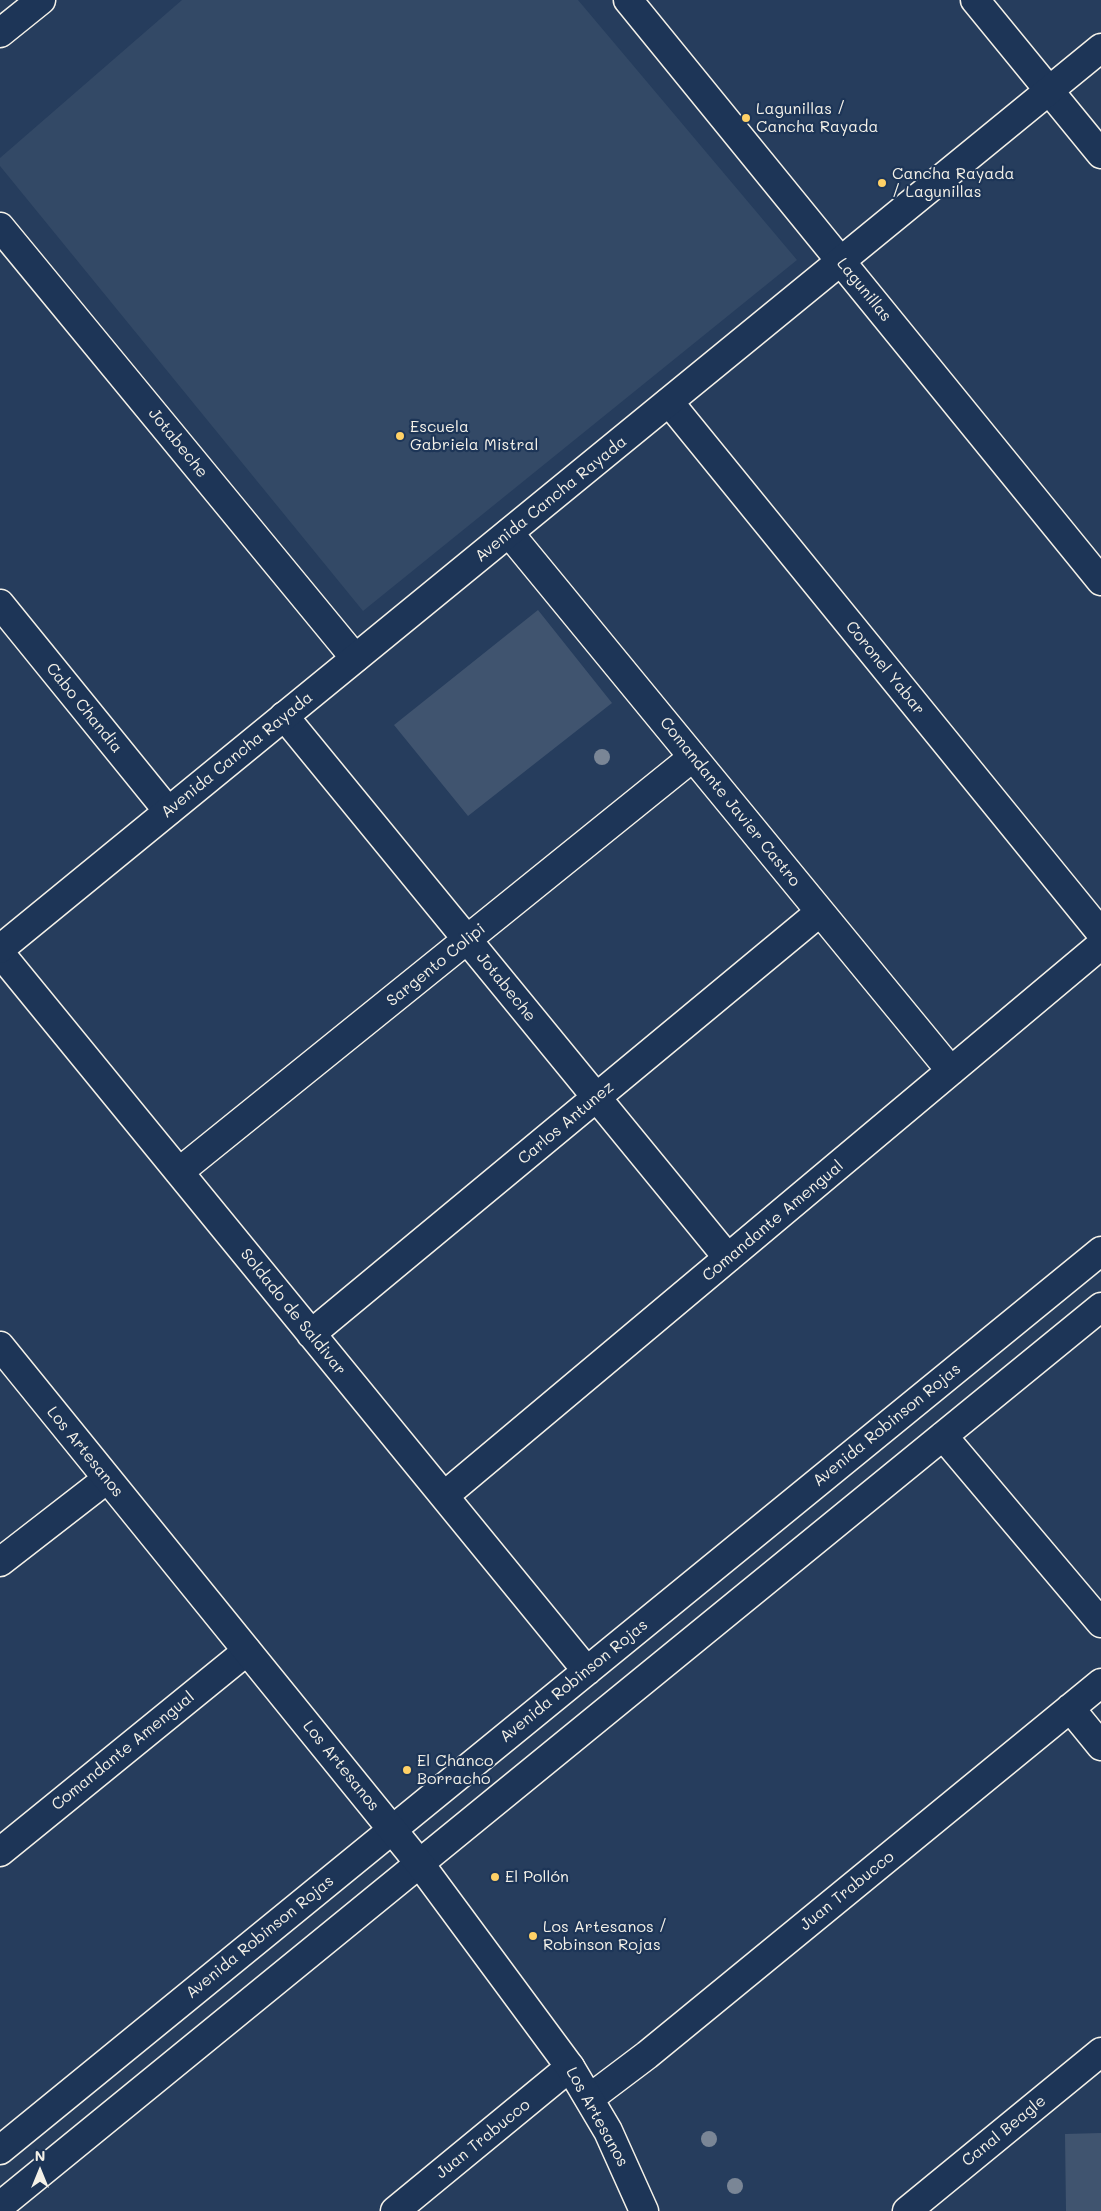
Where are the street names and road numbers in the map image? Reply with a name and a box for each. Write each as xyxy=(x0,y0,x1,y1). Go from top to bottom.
street label: Lagunillas xyxy=(833,254,895,326)
street label: Jotabeche xyxy=(144,404,212,482)
street label: Avenida Cancha Rayada xyxy=(471,432,631,566)
street label: Coronel Yabar xyxy=(841,617,929,719)
street label: Cabo Chandia xyxy=(42,659,126,757)
street label: Avenida Cancha Rayada xyxy=(157,688,317,822)
street label: Comandante Javier Castro xyxy=(656,713,804,891)
street label: Sargento Colipi xyxy=(383,919,489,1011)
street label: Jotabeche xyxy=(472,948,540,1026)
street label: Carlos Antunez xyxy=(514,1077,618,1169)
street label: Comandante Amengual xyxy=(699,1156,847,1286)
street label: Soldado de Saldivar xyxy=(236,1245,350,1379)
street label: Avenida Robinson Rojas xyxy=(809,1359,965,1491)
street label: Los Artesanos xyxy=(43,1403,127,1501)
street label: Avenida Robinson Rojas xyxy=(496,1615,652,1747)
street label: Comandante Amengual xyxy=(48,1687,198,1815)
street label: Los Artesanos xyxy=(299,1717,383,1815)
street label: Juan Trabucco xyxy=(796,1847,898,1935)
street label: Avenida Robinson Rojas xyxy=(182,1871,338,2003)
street label: Los Artesanos xyxy=(562,2064,632,2170)
street label: Canal Beagle xyxy=(958,2091,1050,2171)
street label: Juan Trabucco xyxy=(432,2095,534,2183)

